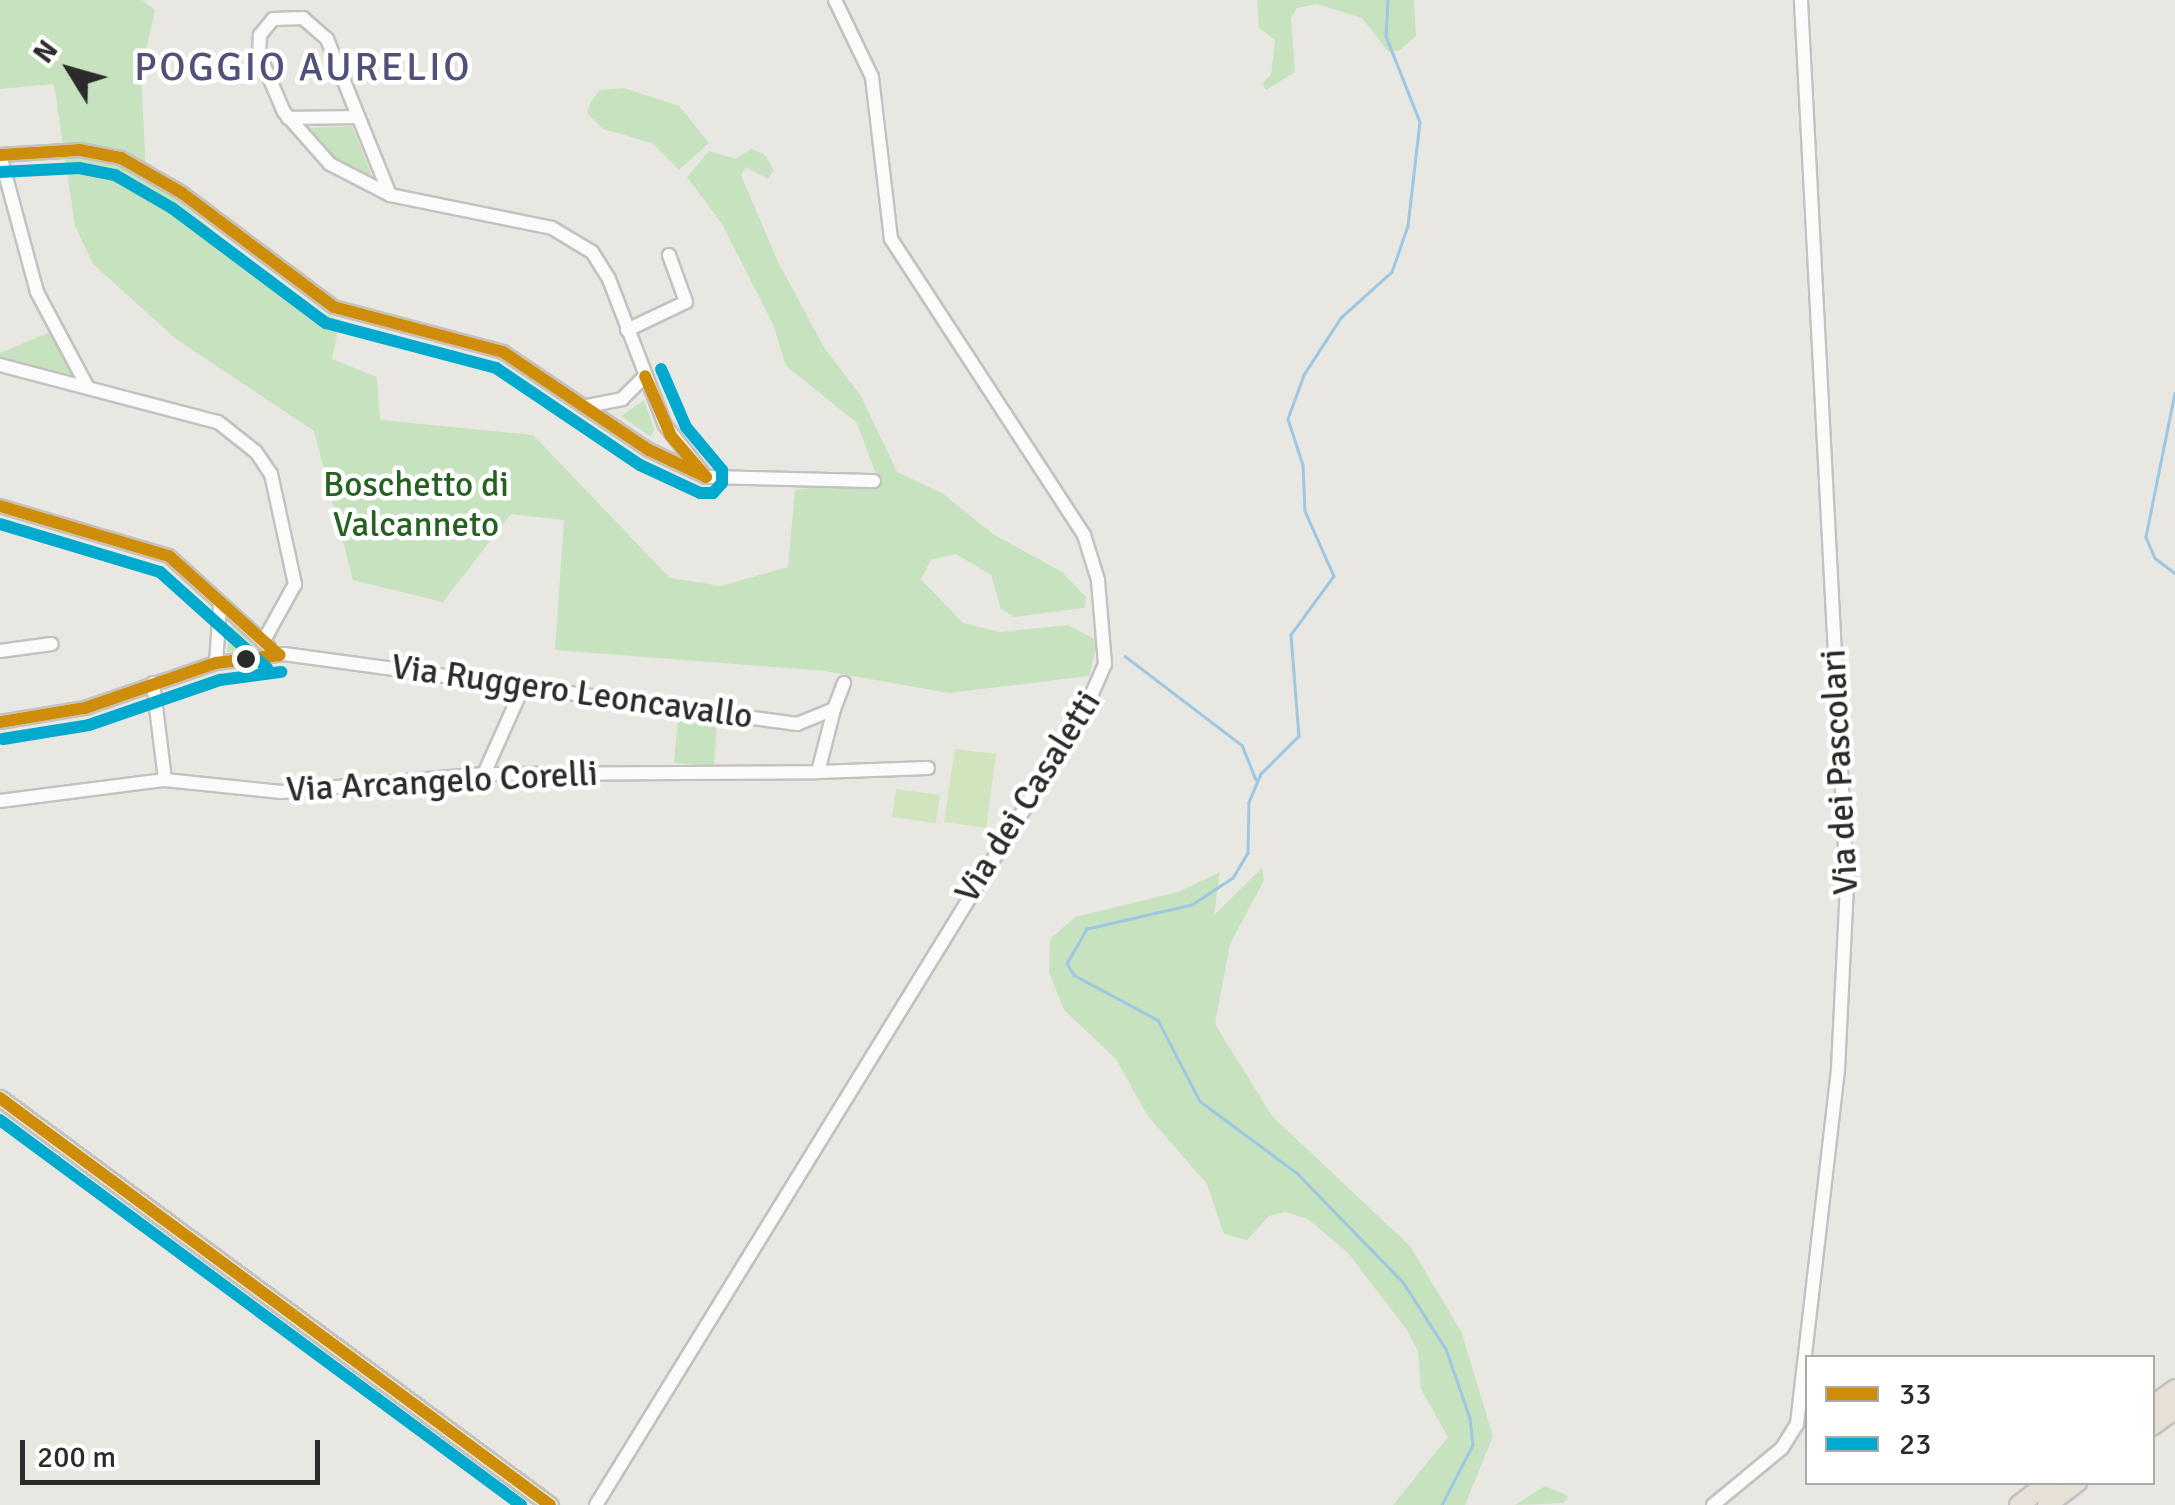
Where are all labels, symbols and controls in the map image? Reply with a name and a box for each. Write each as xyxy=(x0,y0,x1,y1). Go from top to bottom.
north arrow xyxy=(20,20,120,120)
text: N xyxy=(27,34,65,70)
district label: POGGIO AURELIO xyxy=(134,43,472,91)
park label: Boschetto di Valcanneto xyxy=(323,464,509,546)
street label: Via Ruggero Leoncavallo xyxy=(389,646,755,738)
street label: Via dei Pascolari xyxy=(1813,648,1867,896)
unlabelled marker xyxy=(236,649,256,669)
street label: Via dei Casaletti xyxy=(946,683,1110,911)
street label: Via Arcangelo Corelli xyxy=(285,753,599,811)
legend xyxy=(1805,1355,2155,1485)
text: 33 xyxy=(1899,1376,1931,1413)
scale bar xyxy=(25,1420,325,1482)
text: 23 xyxy=(1899,1426,1931,1463)
text: 200 m xyxy=(37,1439,116,1476)

